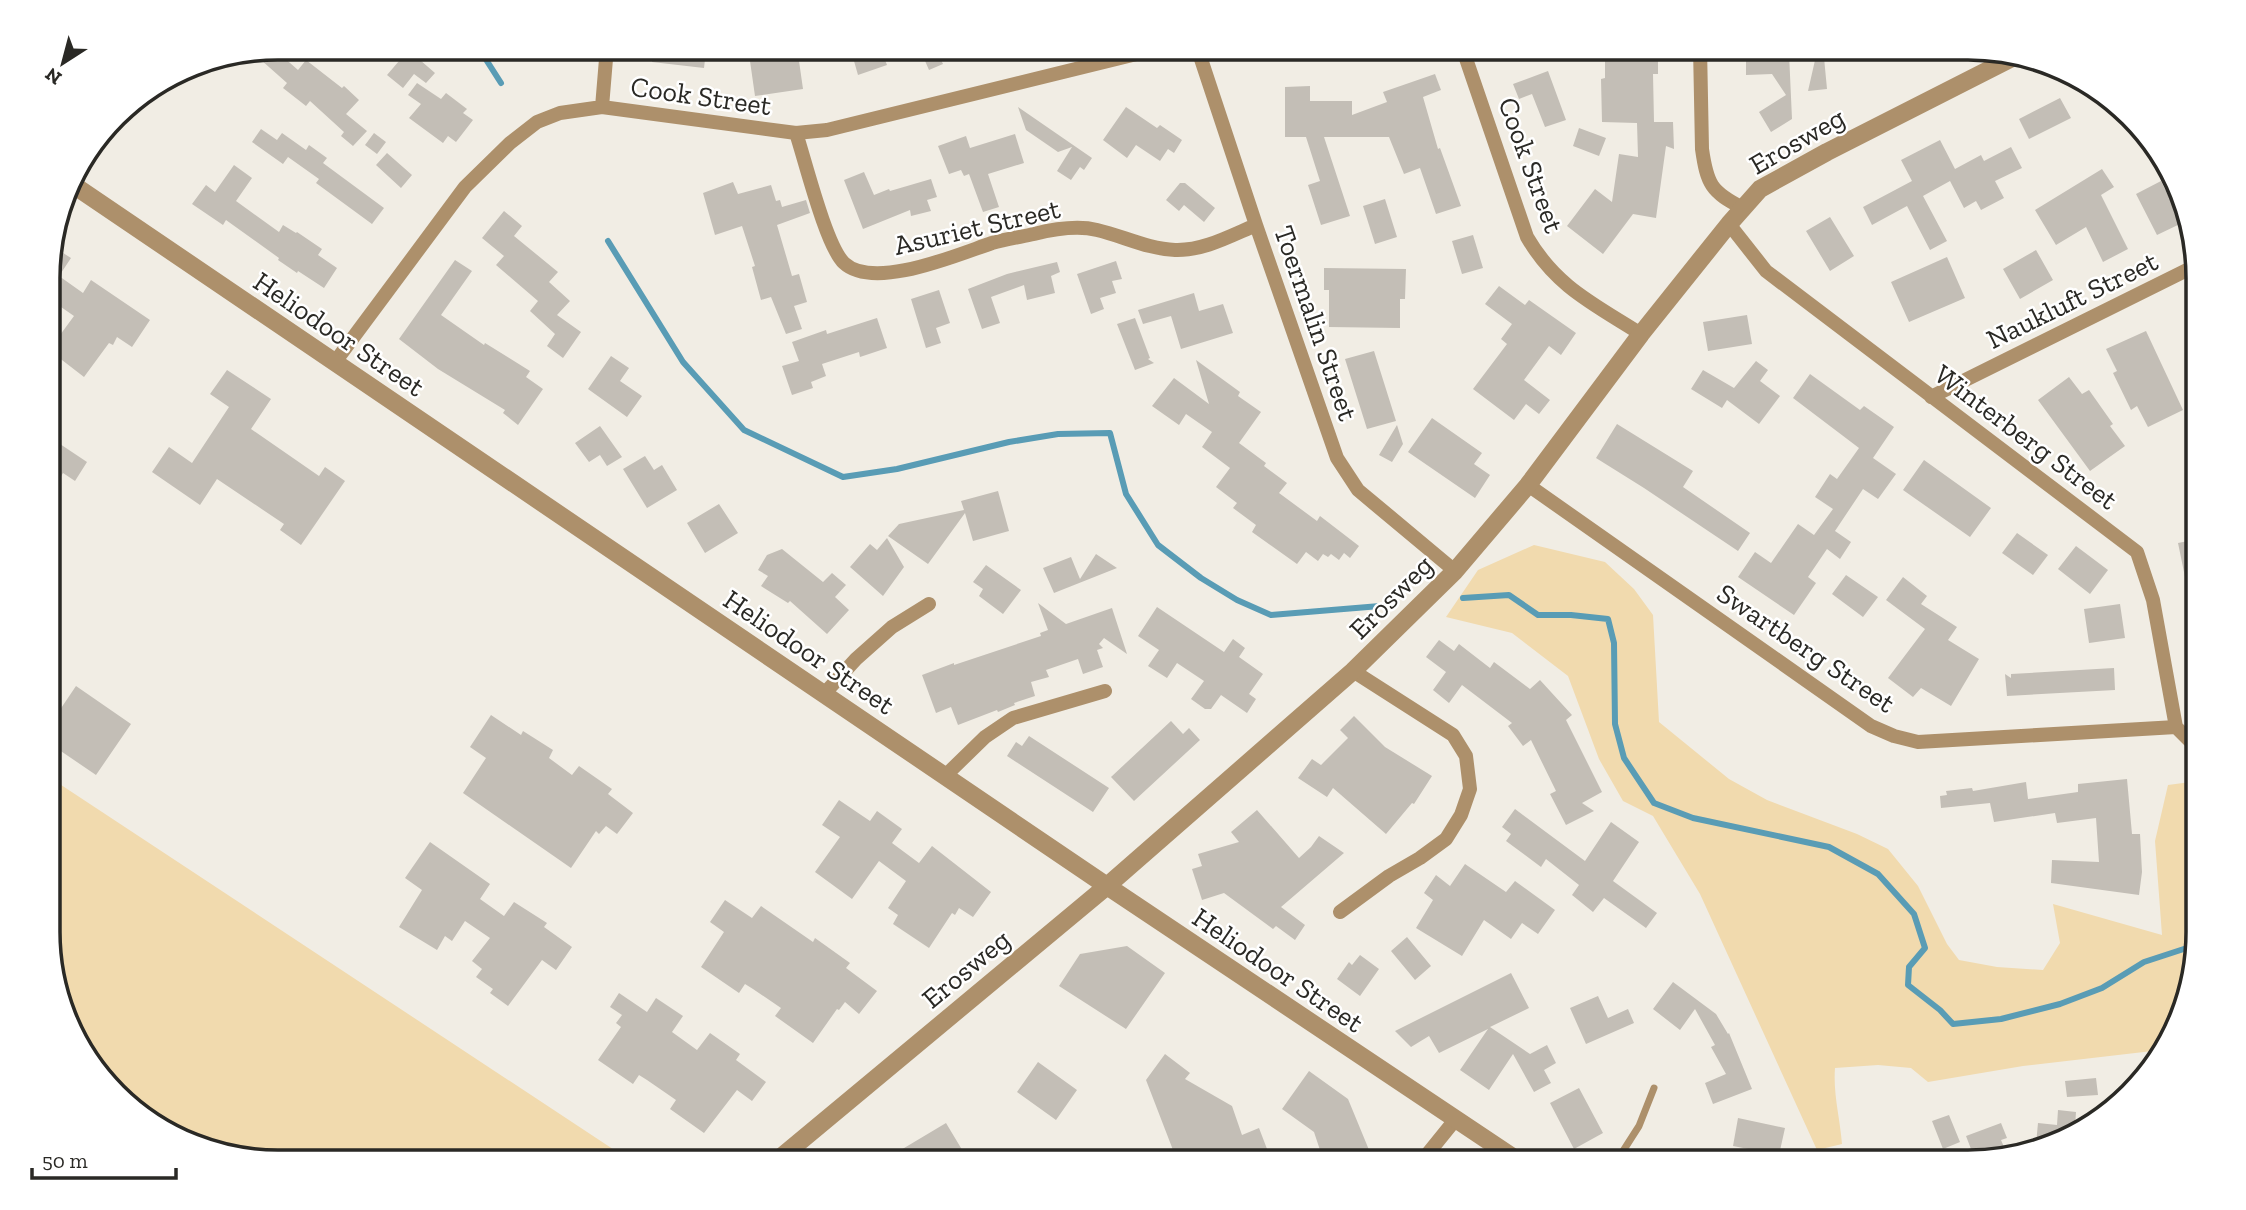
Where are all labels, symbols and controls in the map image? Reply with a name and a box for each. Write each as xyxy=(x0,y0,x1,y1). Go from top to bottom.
north arrow xyxy=(28,28,98,98)
text: N xyxy=(41,63,66,90)
street label: Cook Street xyxy=(629,70,774,122)
street label: Cook Street xyxy=(1491,93,1571,238)
street label: Erosweg xyxy=(1744,101,1850,181)
street label: Asuriet Street xyxy=(891,192,1064,262)
street label: Toermalin Street xyxy=(1267,221,1365,425)
street label: Naukluft Street xyxy=(1981,244,2164,356)
street label: Heliodoor Street xyxy=(247,265,431,404)
street label: Winterberg Street xyxy=(1928,358,2124,517)
street label: Erosweg xyxy=(1342,548,1440,646)
street label: Swartberg Street xyxy=(1711,576,1902,720)
street label: Heliodoor Street xyxy=(717,583,901,722)
street label: Heliodoor Street xyxy=(1186,901,1370,1040)
street label: Erosweg xyxy=(915,923,1017,1015)
scale bar xyxy=(32,1136,175,1180)
text: 50 m xyxy=(42,1148,88,1173)

